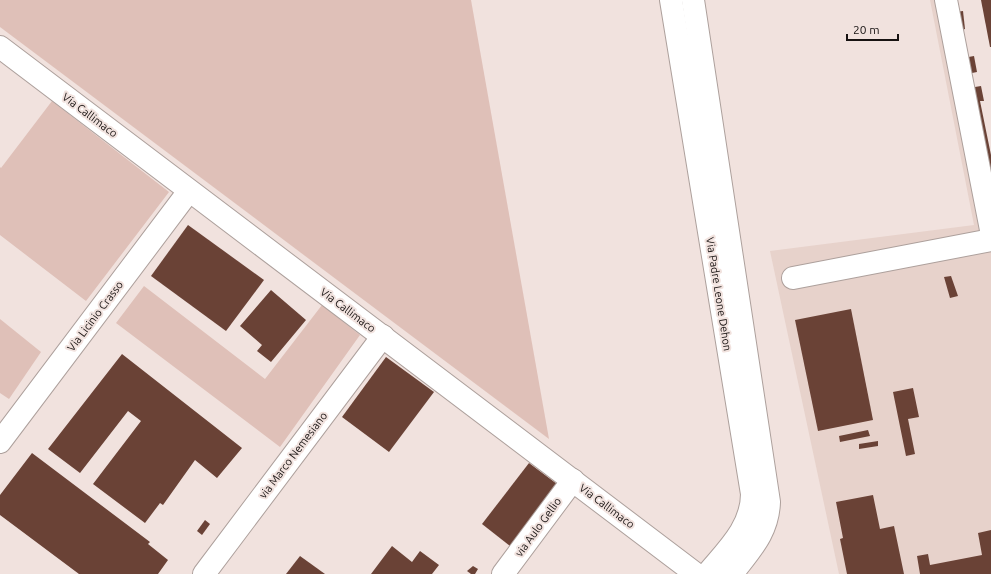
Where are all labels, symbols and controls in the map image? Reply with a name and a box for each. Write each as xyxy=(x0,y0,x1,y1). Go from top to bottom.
scale bar xyxy=(847,16,898,42)
text: 20 m xyxy=(853,23,880,36)
street label: Via Callimaco xyxy=(60,90,120,140)
street label: Via Padre Leone Dehon xyxy=(704,236,734,352)
street label: Via Licinio Crasso xyxy=(65,279,125,353)
street label: Via Callimaco xyxy=(318,285,378,335)
street label: via Marco Nemesiano xyxy=(257,409,329,501)
street label: Via Callimaco xyxy=(577,481,637,531)
street label: via Aulo Gellio xyxy=(513,495,563,559)

